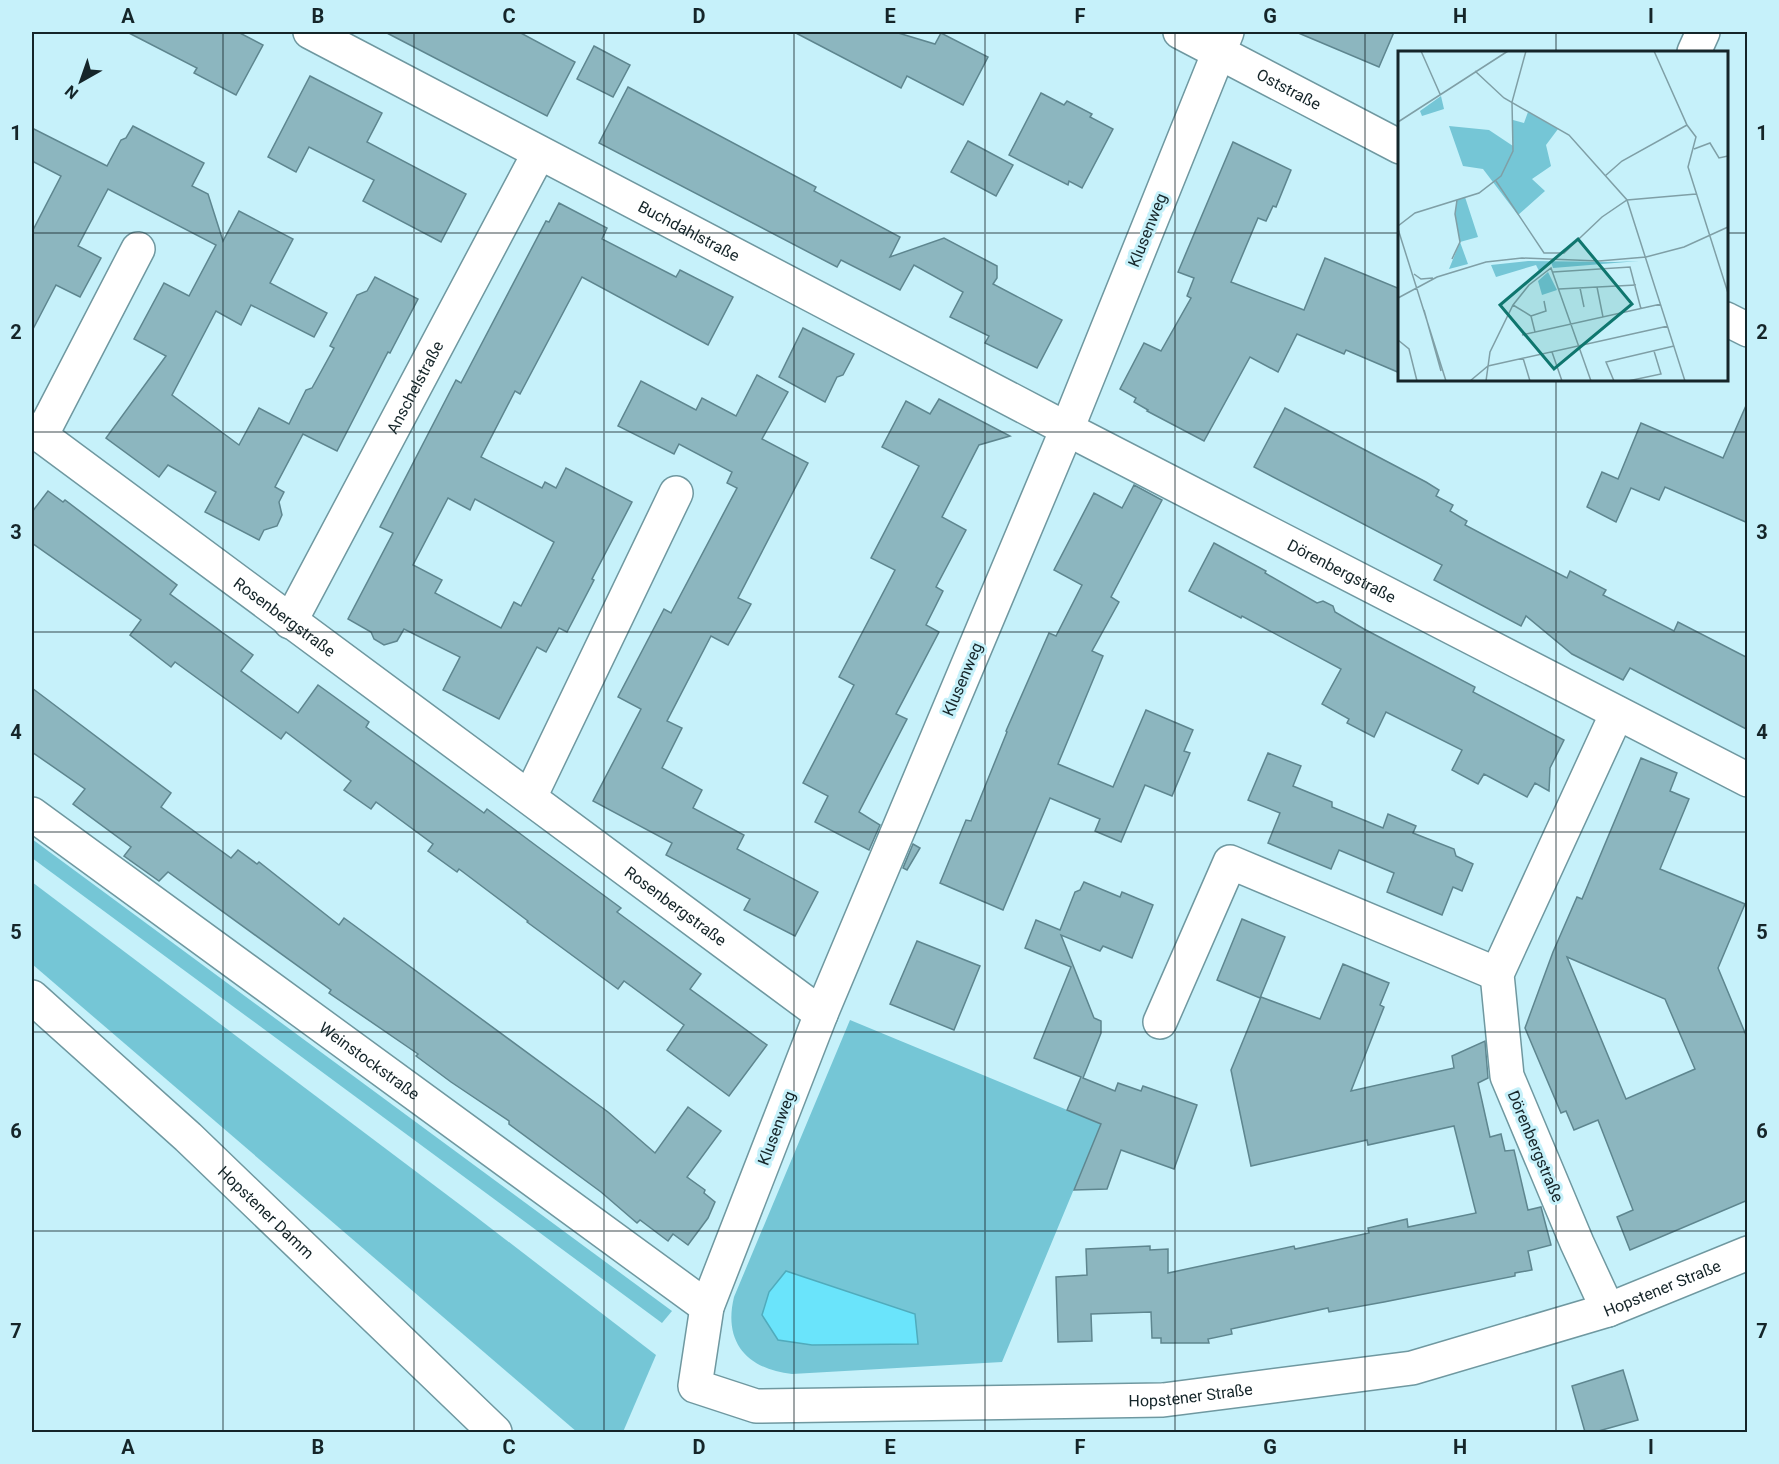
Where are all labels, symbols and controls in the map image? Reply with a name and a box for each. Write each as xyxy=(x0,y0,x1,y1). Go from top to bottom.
text: A xyxy=(121,4,135,28)
text: B xyxy=(312,4,324,28)
text: C xyxy=(502,4,516,28)
text: D xyxy=(693,4,706,28)
text: E xyxy=(884,4,896,28)
text: F xyxy=(1075,4,1086,28)
text: G xyxy=(1263,4,1277,28)
text: H xyxy=(1453,4,1467,28)
text: I xyxy=(1648,4,1654,28)
north arrow xyxy=(51,51,111,111)
inset map xyxy=(1398,51,1728,381)
street label: Oststraße xyxy=(1253,65,1324,114)
text: N xyxy=(61,81,82,103)
text: 1 xyxy=(10,121,22,145)
text: 1 xyxy=(1756,121,1768,145)
street label: Klusenweg xyxy=(1124,191,1171,270)
street label: Buchdahlstraße xyxy=(635,197,743,266)
text: 2 xyxy=(10,320,22,344)
text: 2 xyxy=(1756,320,1768,344)
street label: Anschelstraße xyxy=(383,338,448,437)
text: 3 xyxy=(10,520,22,544)
text: 3 xyxy=(1756,520,1768,544)
street label: Dörenbergstraße xyxy=(1284,535,1399,607)
street label: Rosenbergstraße xyxy=(230,573,339,661)
street label: Klusenweg xyxy=(939,640,986,719)
text: 4 xyxy=(10,720,22,744)
text: 4 xyxy=(1756,720,1768,744)
street label: Rosenbergstraße xyxy=(621,862,730,950)
text: 5 xyxy=(10,920,22,944)
text: 5 xyxy=(1756,920,1768,944)
street label: Weinstockstraße xyxy=(315,1018,423,1104)
street label: Klusenweg xyxy=(754,1088,799,1168)
street label: Dörenbergstraße xyxy=(1503,1088,1568,1205)
text: 6 xyxy=(10,1119,22,1143)
text: 6 xyxy=(1756,1119,1768,1143)
street label: Hopstener Damm xyxy=(214,1162,318,1263)
street label: Hopstener Straße xyxy=(1601,1256,1724,1321)
text: 7 xyxy=(10,1319,22,1343)
text: 7 xyxy=(1756,1319,1768,1343)
street label: Hopstener Straße xyxy=(1128,1380,1254,1411)
text: A xyxy=(121,1435,135,1459)
text: B xyxy=(312,1435,324,1459)
text: C xyxy=(502,1435,516,1459)
text: D xyxy=(693,1435,706,1459)
text: E xyxy=(884,1435,896,1459)
text: F xyxy=(1075,1435,1086,1459)
text: G xyxy=(1263,1435,1277,1459)
text: H xyxy=(1453,1435,1467,1459)
text: I xyxy=(1648,1435,1654,1459)

